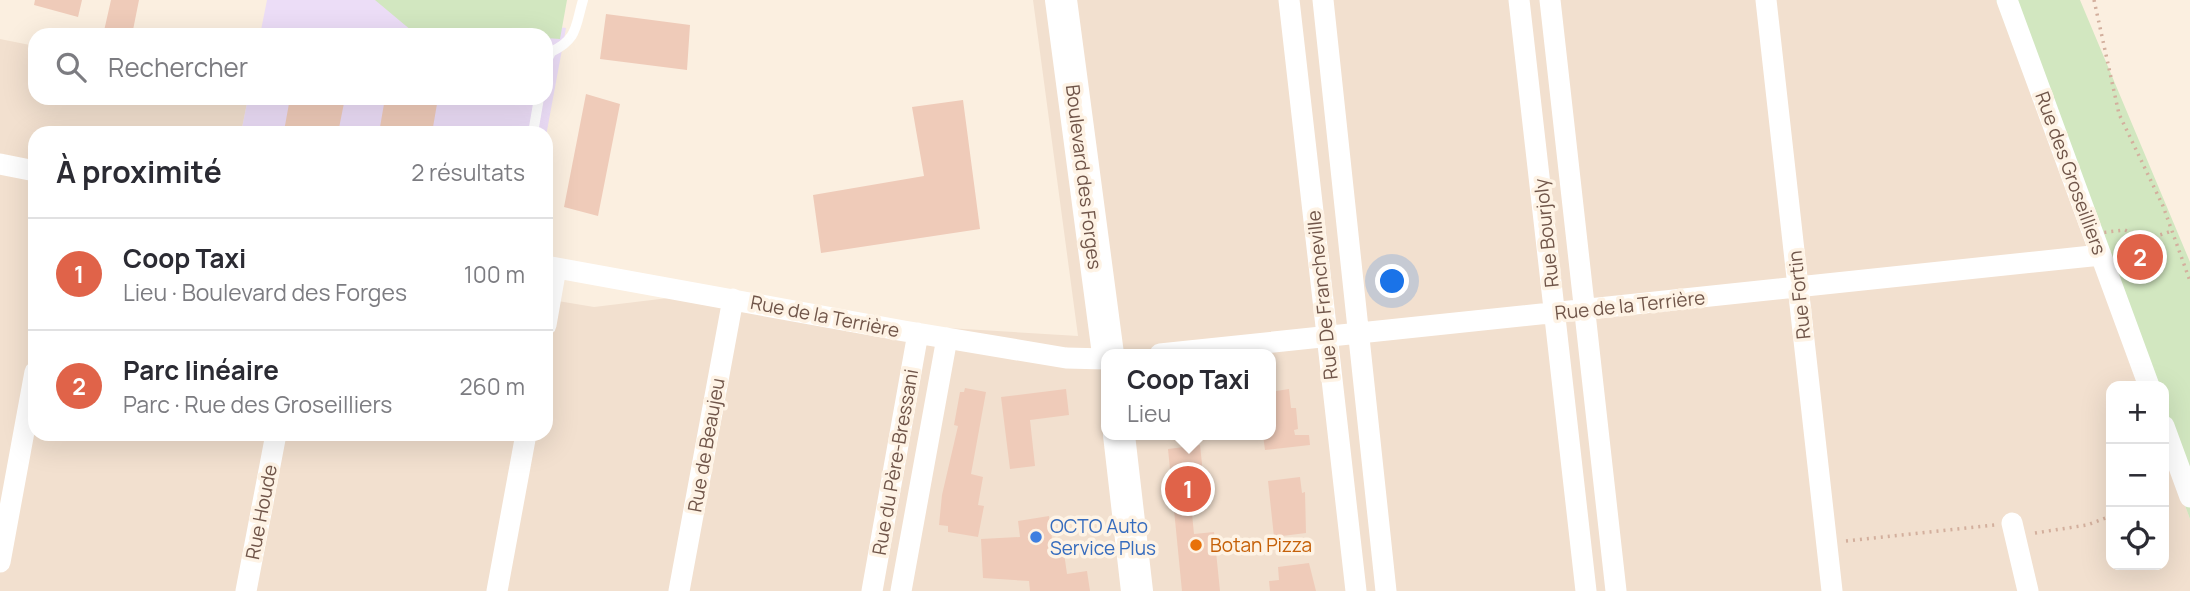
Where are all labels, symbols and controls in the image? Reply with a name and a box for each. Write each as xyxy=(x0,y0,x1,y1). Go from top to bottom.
search box xyxy=(28,28,553,105)
icon: search xyxy=(52,48,90,86)
text: Rechercher xyxy=(108,49,248,85)
street label: Boulevard des Forges xyxy=(1060,83,1108,271)
street label: Rue des Groseilliers xyxy=(2029,88,2113,258)
text: À proximité xyxy=(56,151,222,192)
text: 2 résultats xyxy=(411,156,525,188)
street label: Rue Bourjoly xyxy=(1527,177,1565,289)
street label: Rue De Francheville xyxy=(1300,209,1344,381)
pin: 2 xyxy=(2117,231,2163,283)
text: Coop Taxi xyxy=(123,240,246,276)
street label: Rue Fortin xyxy=(1781,249,1817,341)
text: 1 xyxy=(74,258,84,290)
text: 100 m xyxy=(464,258,525,290)
your location xyxy=(1375,264,1409,298)
text: Lieu · Boulevard des Forges xyxy=(123,276,407,308)
street label: Rue de la Terrière xyxy=(1554,284,1706,326)
street label: Rue de la Terrière xyxy=(748,289,902,343)
popup xyxy=(1101,349,1276,440)
text: Parc linéaire xyxy=(123,352,279,388)
text: Coop Taxi xyxy=(1127,361,1250,397)
street label: Rue du Père-Bressani xyxy=(866,367,924,557)
text: 2 xyxy=(72,370,86,402)
text: 260 m xyxy=(459,370,525,402)
street label: Rue de Beaujeu xyxy=(681,376,731,514)
map controls xyxy=(2106,381,2169,570)
button: + xyxy=(2106,381,2169,444)
text: Parc · Rue des Groseilliers xyxy=(123,388,392,420)
text: Lieu xyxy=(1127,397,1171,429)
button: − xyxy=(2106,444,2169,507)
street label: Rue Houde xyxy=(239,462,283,562)
pin: 1 xyxy=(1165,463,1211,515)
button: locate xyxy=(2106,507,2169,570)
place label: OCTO Auto Service Plus xyxy=(1050,513,1156,561)
marker: OCTO Auto Service Plus xyxy=(1028,529,1044,545)
place label: Botan Pizza xyxy=(1210,532,1312,558)
marker: Botan Pizza xyxy=(1188,537,1204,553)

